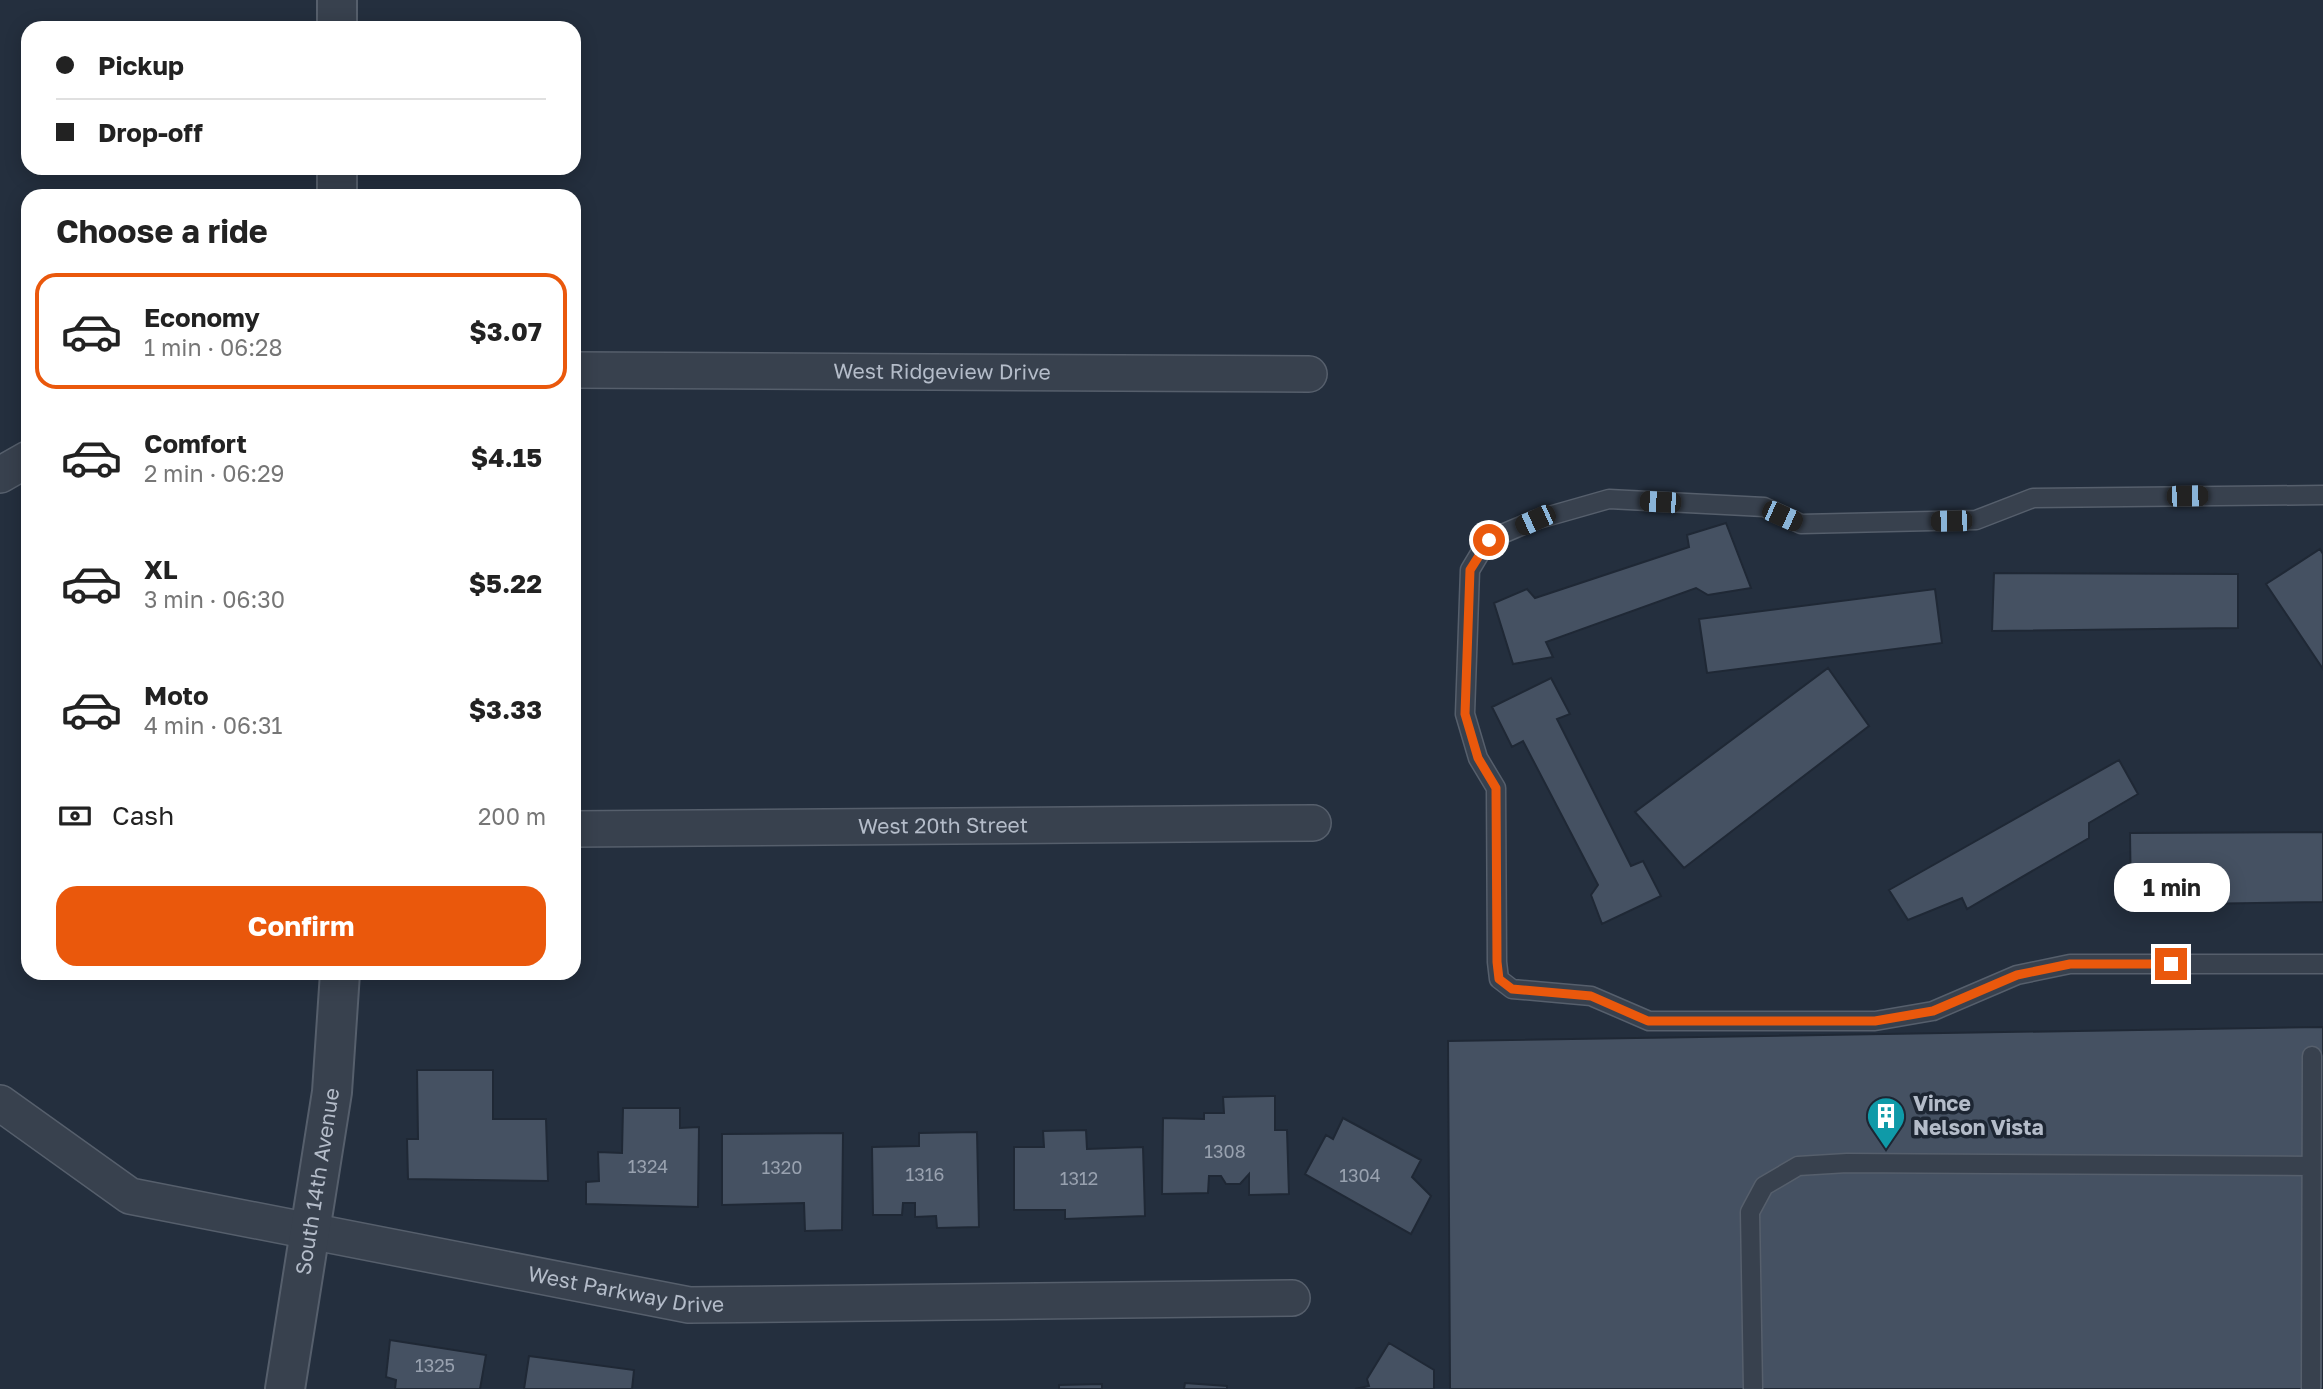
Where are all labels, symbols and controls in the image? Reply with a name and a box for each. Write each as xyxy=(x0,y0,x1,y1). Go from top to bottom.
text: Pickup xyxy=(98,50,184,81)
text: Drop-off xyxy=(98,117,203,148)
text: Choose a ride xyxy=(56,212,268,250)
icon: car xyxy=(60,300,123,363)
text: Economy xyxy=(144,302,260,333)
text: $3.07 xyxy=(469,316,542,347)
text: 1 min · 06:28 xyxy=(144,333,282,361)
street label: West Ridgeview Drive xyxy=(833,357,1051,385)
icon: car xyxy=(60,426,123,489)
text: Comfort xyxy=(144,428,247,459)
text: $4.15 xyxy=(471,442,542,473)
text: 2 min · 06:29 xyxy=(144,459,284,487)
car xyxy=(2166,485,2209,507)
car xyxy=(1639,490,1682,514)
car xyxy=(1759,498,1806,534)
car xyxy=(1512,502,1559,538)
car xyxy=(1930,510,1973,532)
route start xyxy=(1473,524,1505,556)
icon: car xyxy=(60,552,123,615)
text: XL xyxy=(144,554,178,585)
text: $5.22 xyxy=(469,568,542,599)
text: 3 min · 06:30 xyxy=(144,585,285,613)
icon: car xyxy=(60,678,123,741)
text: Moto xyxy=(144,680,209,711)
text: $3.33 xyxy=(469,694,542,725)
text: 4 min · 06:31 xyxy=(144,711,283,739)
icon: cash xyxy=(56,797,94,835)
text: Cash xyxy=(112,800,174,831)
text: 200 m xyxy=(478,802,546,830)
street label: West 20th Street xyxy=(858,811,1028,839)
callout: 1 min xyxy=(2113,862,2229,912)
text: 1 min xyxy=(2143,873,2201,901)
button: Confirm xyxy=(56,886,546,966)
route end xyxy=(2155,948,2187,980)
street label: South 14th Avenue xyxy=(289,1086,344,1277)
place label: Vince Nelson Vista xyxy=(1913,1090,2044,1140)
building icon: Vince Nelson Vista xyxy=(1865,1095,1907,1150)
house number: 1308 xyxy=(1204,1140,1246,1162)
house number: 1324 xyxy=(628,1155,668,1177)
house number: 1320 xyxy=(762,1156,802,1178)
house number: 1316 xyxy=(906,1163,944,1185)
house number: 1304 xyxy=(1339,1164,1381,1186)
house number: 1312 xyxy=(1060,1167,1098,1189)
street label: West Parkway Drive xyxy=(526,1260,724,1317)
house number: 1325 xyxy=(415,1354,455,1376)

